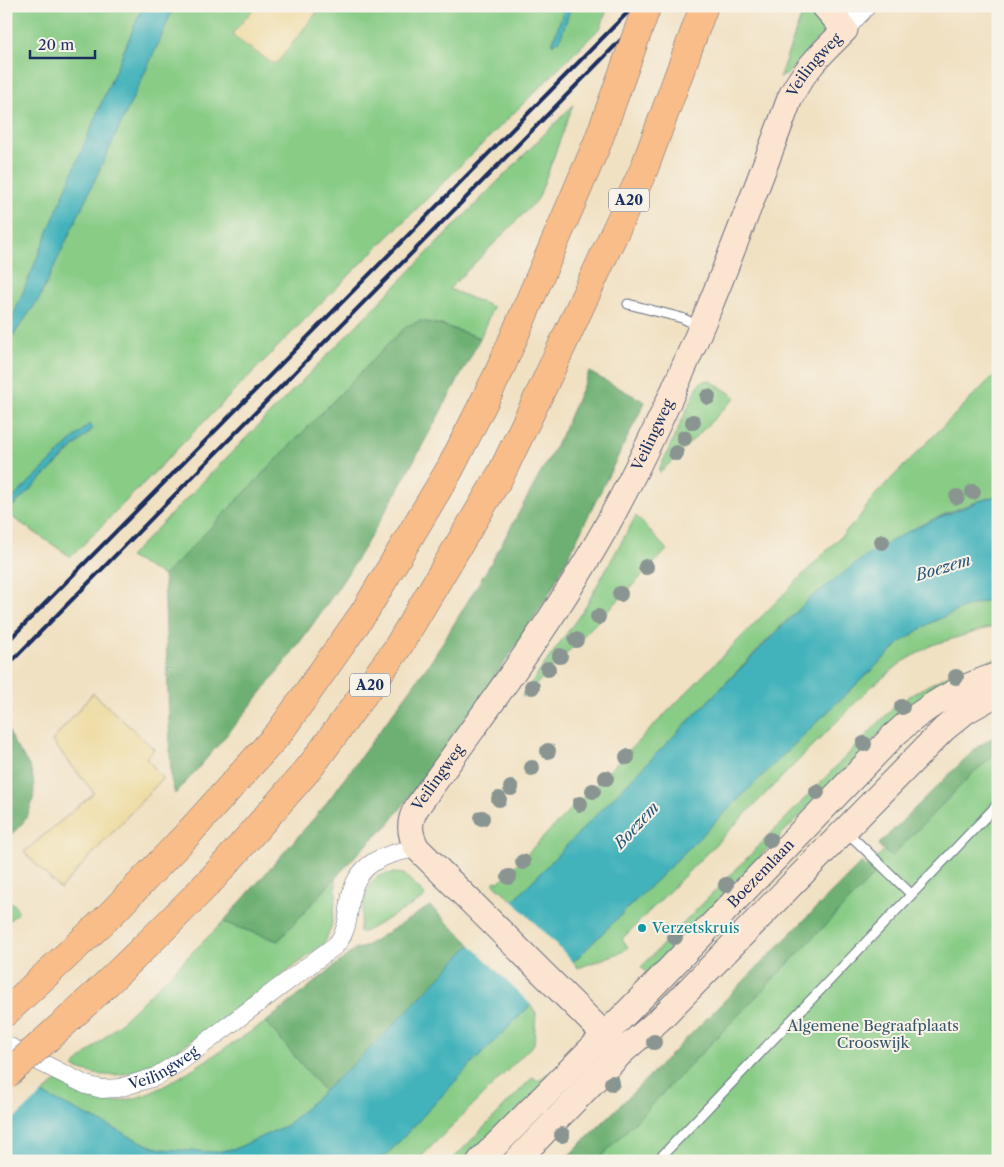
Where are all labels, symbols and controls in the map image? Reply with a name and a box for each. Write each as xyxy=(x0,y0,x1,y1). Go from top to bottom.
scale bar xyxy=(30,28,95,60)
street label: Veilingweg xyxy=(782,29,846,101)
text: 20 m xyxy=(38,35,74,54)
road number: A20 xyxy=(609,188,649,212)
street label: Veilingweg xyxy=(627,396,677,475)
water label: Boezem xyxy=(911,549,973,585)
road number: A20 xyxy=(350,674,390,696)
street label: Veilingweg xyxy=(407,740,468,815)
water label: Boezem xyxy=(608,797,663,854)
street label: Boezemlaan xyxy=(723,834,798,911)
place label: Verzetskruis xyxy=(651,918,740,937)
marker: Verzetskruis xyxy=(636,922,648,934)
park label: Algemene Begraafplaats Crooswijk xyxy=(786,1016,959,1052)
street label: Veilingweg xyxy=(125,1041,202,1094)

